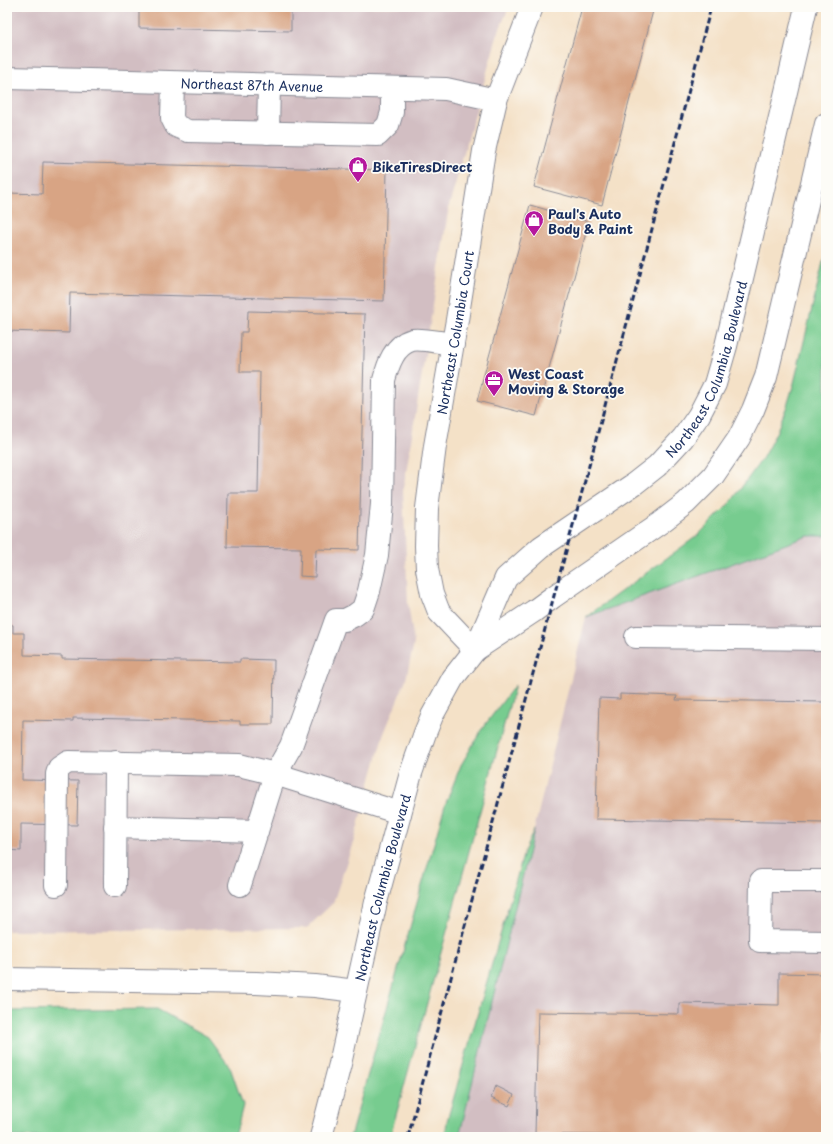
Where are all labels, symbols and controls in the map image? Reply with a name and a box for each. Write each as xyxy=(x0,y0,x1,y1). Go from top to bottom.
street label: Northeast 87th Avenue xyxy=(180,73,324,95)
shop icon: BikeTiresDirect xyxy=(347,155,369,183)
place label: BikeTiresDirect xyxy=(372,157,472,176)
place label: Paul's Auto Body & Paint xyxy=(548,204,633,238)
shop icon: Paul's Auto Body & Paint xyxy=(523,209,545,237)
street label: Northeast Columbia Court xyxy=(431,249,477,416)
street label: Northeast Columbia Boulevard xyxy=(660,279,751,461)
place label: West Coast Moving & Storage xyxy=(508,364,624,398)
office icon: West Coast Moving & Storage xyxy=(483,369,505,397)
street label: Northeast Columbia Boulevard xyxy=(349,792,414,983)

